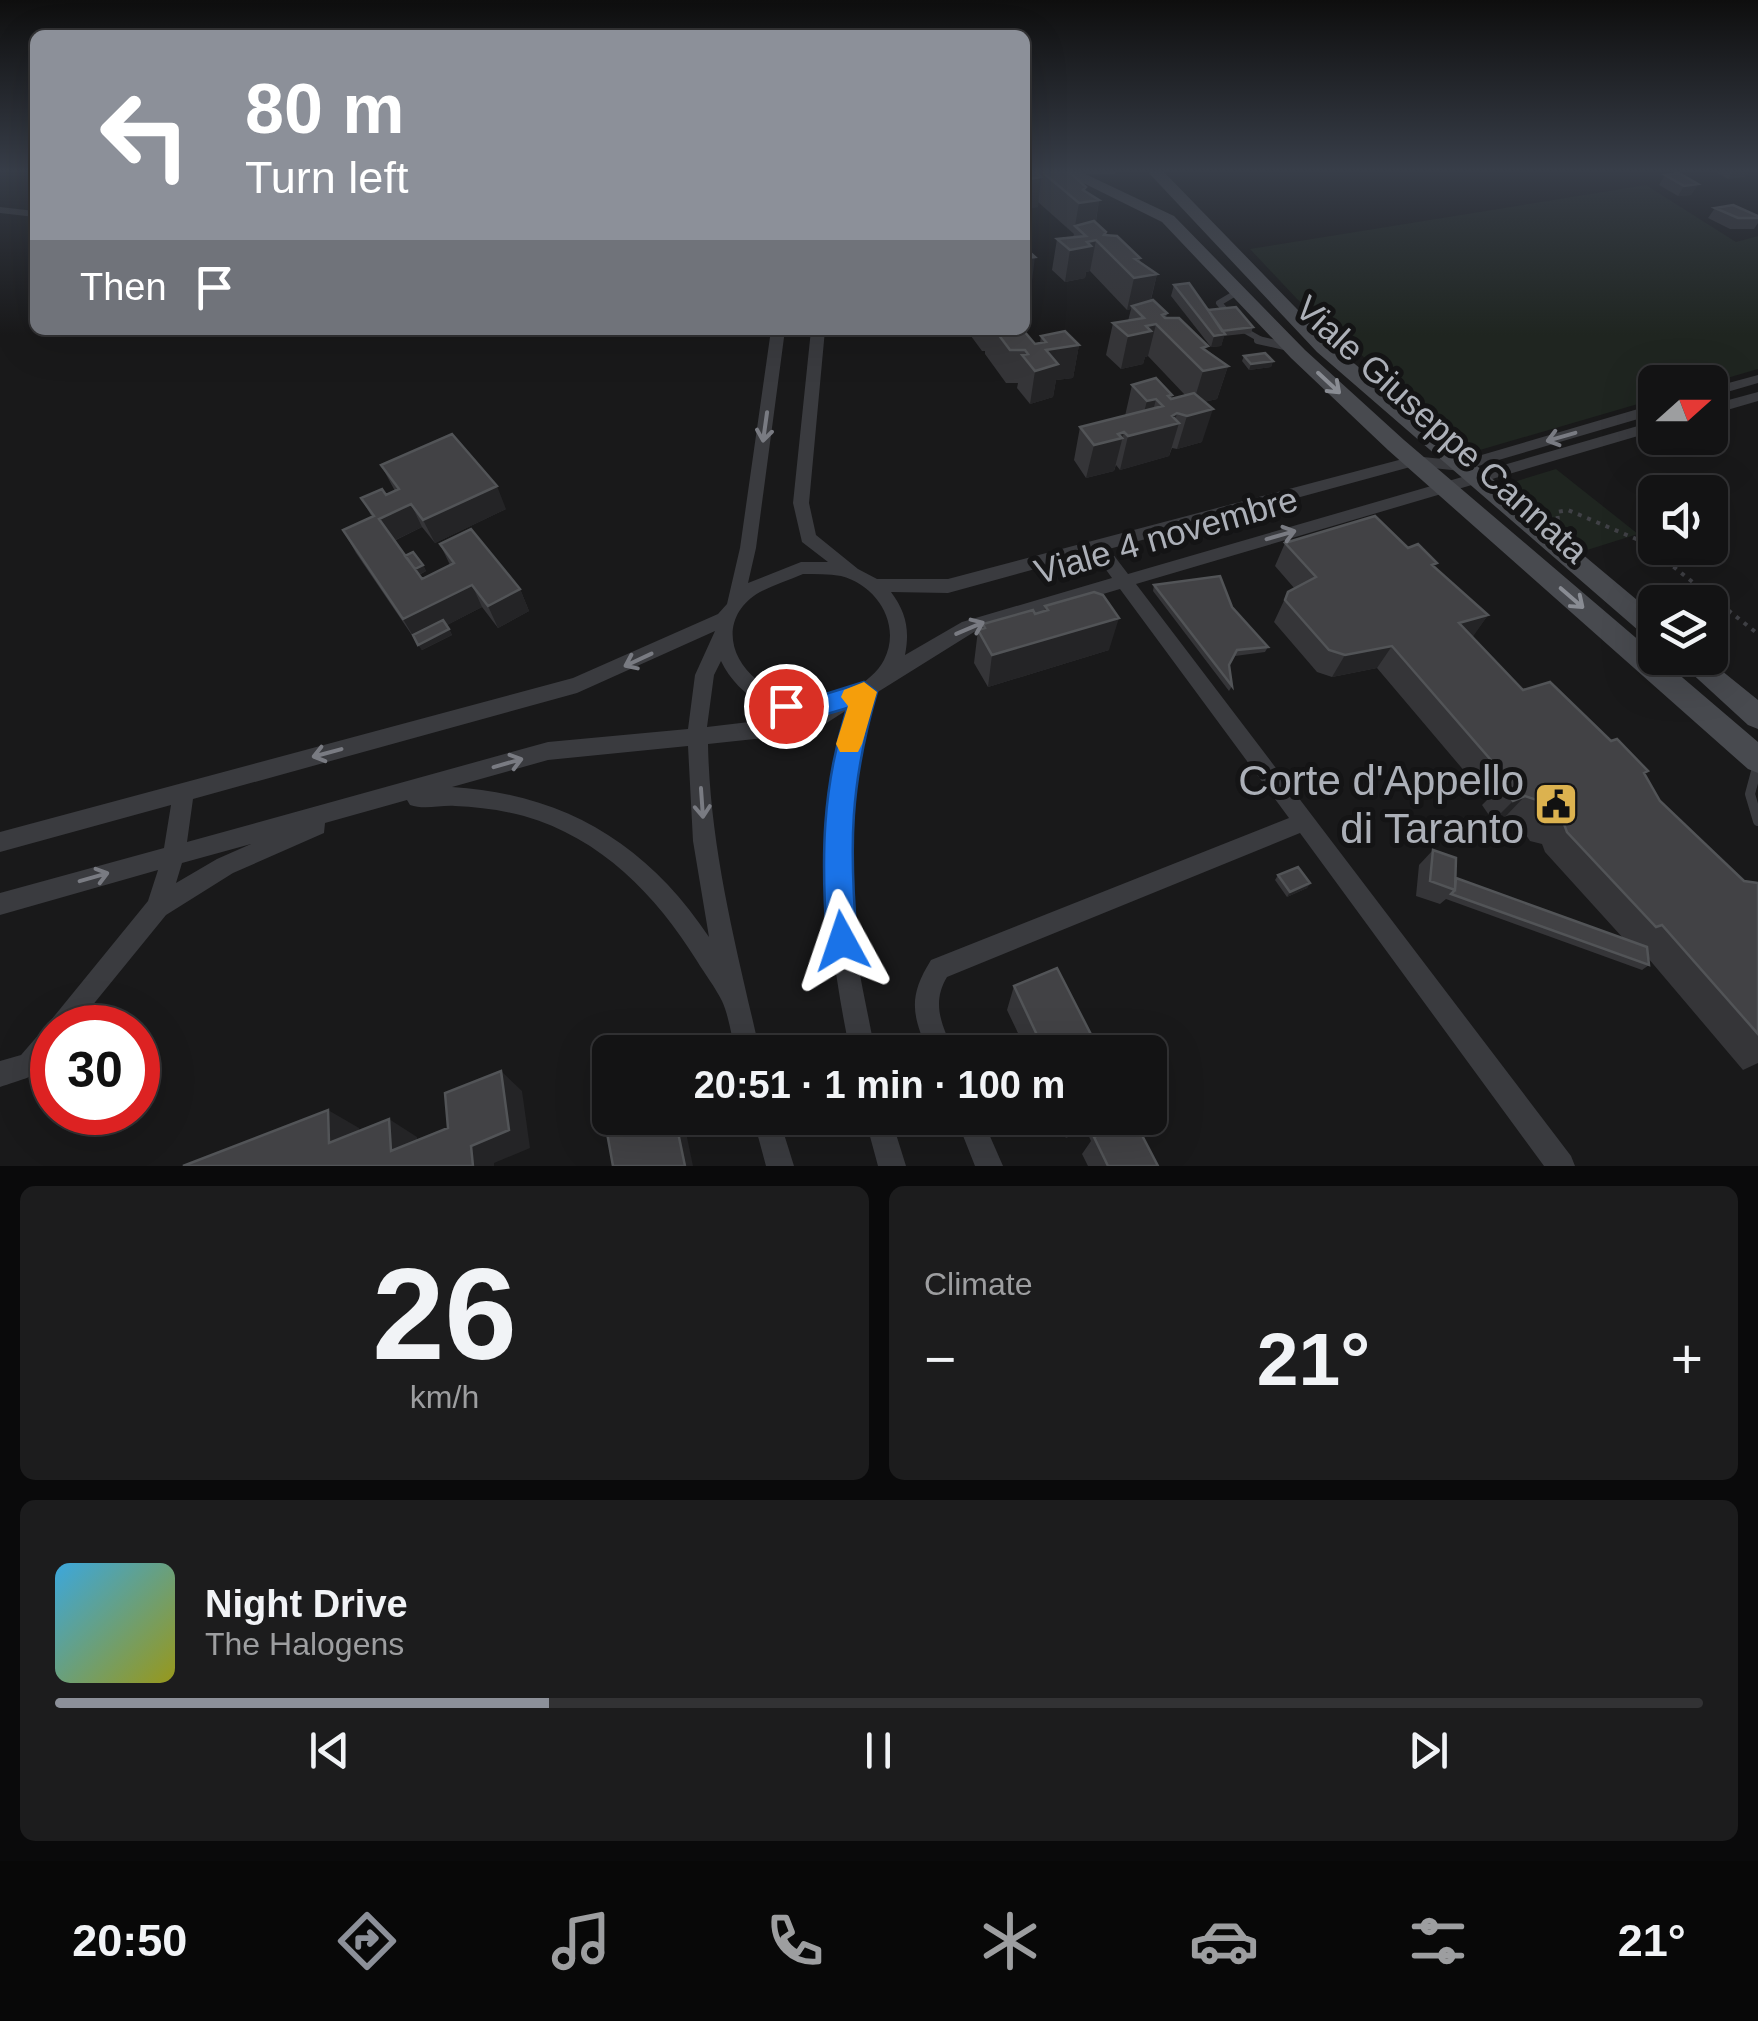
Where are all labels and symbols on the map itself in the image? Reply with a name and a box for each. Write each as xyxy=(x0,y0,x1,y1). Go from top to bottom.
street label: Viale Giuseppe Cannata xyxy=(1288,288,1596,571)
north arrow xyxy=(1638,365,1728,455)
one-way arrow xyxy=(1316,371,1341,394)
one-way arrow xyxy=(755,410,773,442)
one-way arrow xyxy=(1546,429,1578,447)
street label: Viale 4 novembre xyxy=(1030,479,1302,591)
one-way arrow xyxy=(1265,525,1296,543)
one-way arrow xyxy=(1559,587,1585,609)
one-way arrow xyxy=(954,618,985,636)
one-way arrow xyxy=(623,651,653,670)
pin xyxy=(744,664,829,749)
one-way arrow xyxy=(312,744,343,763)
one-way arrow xyxy=(492,752,523,771)
place label: Corte d'Appello di Taranto xyxy=(1238,757,1524,852)
public building icon: Corte d'Appello di Taranto xyxy=(1533,781,1579,827)
one-way arrow xyxy=(693,786,712,818)
one-way arrow xyxy=(77,867,109,885)
position arrow xyxy=(790,889,894,993)
speed limit sign: 30 xyxy=(30,1005,160,1135)

